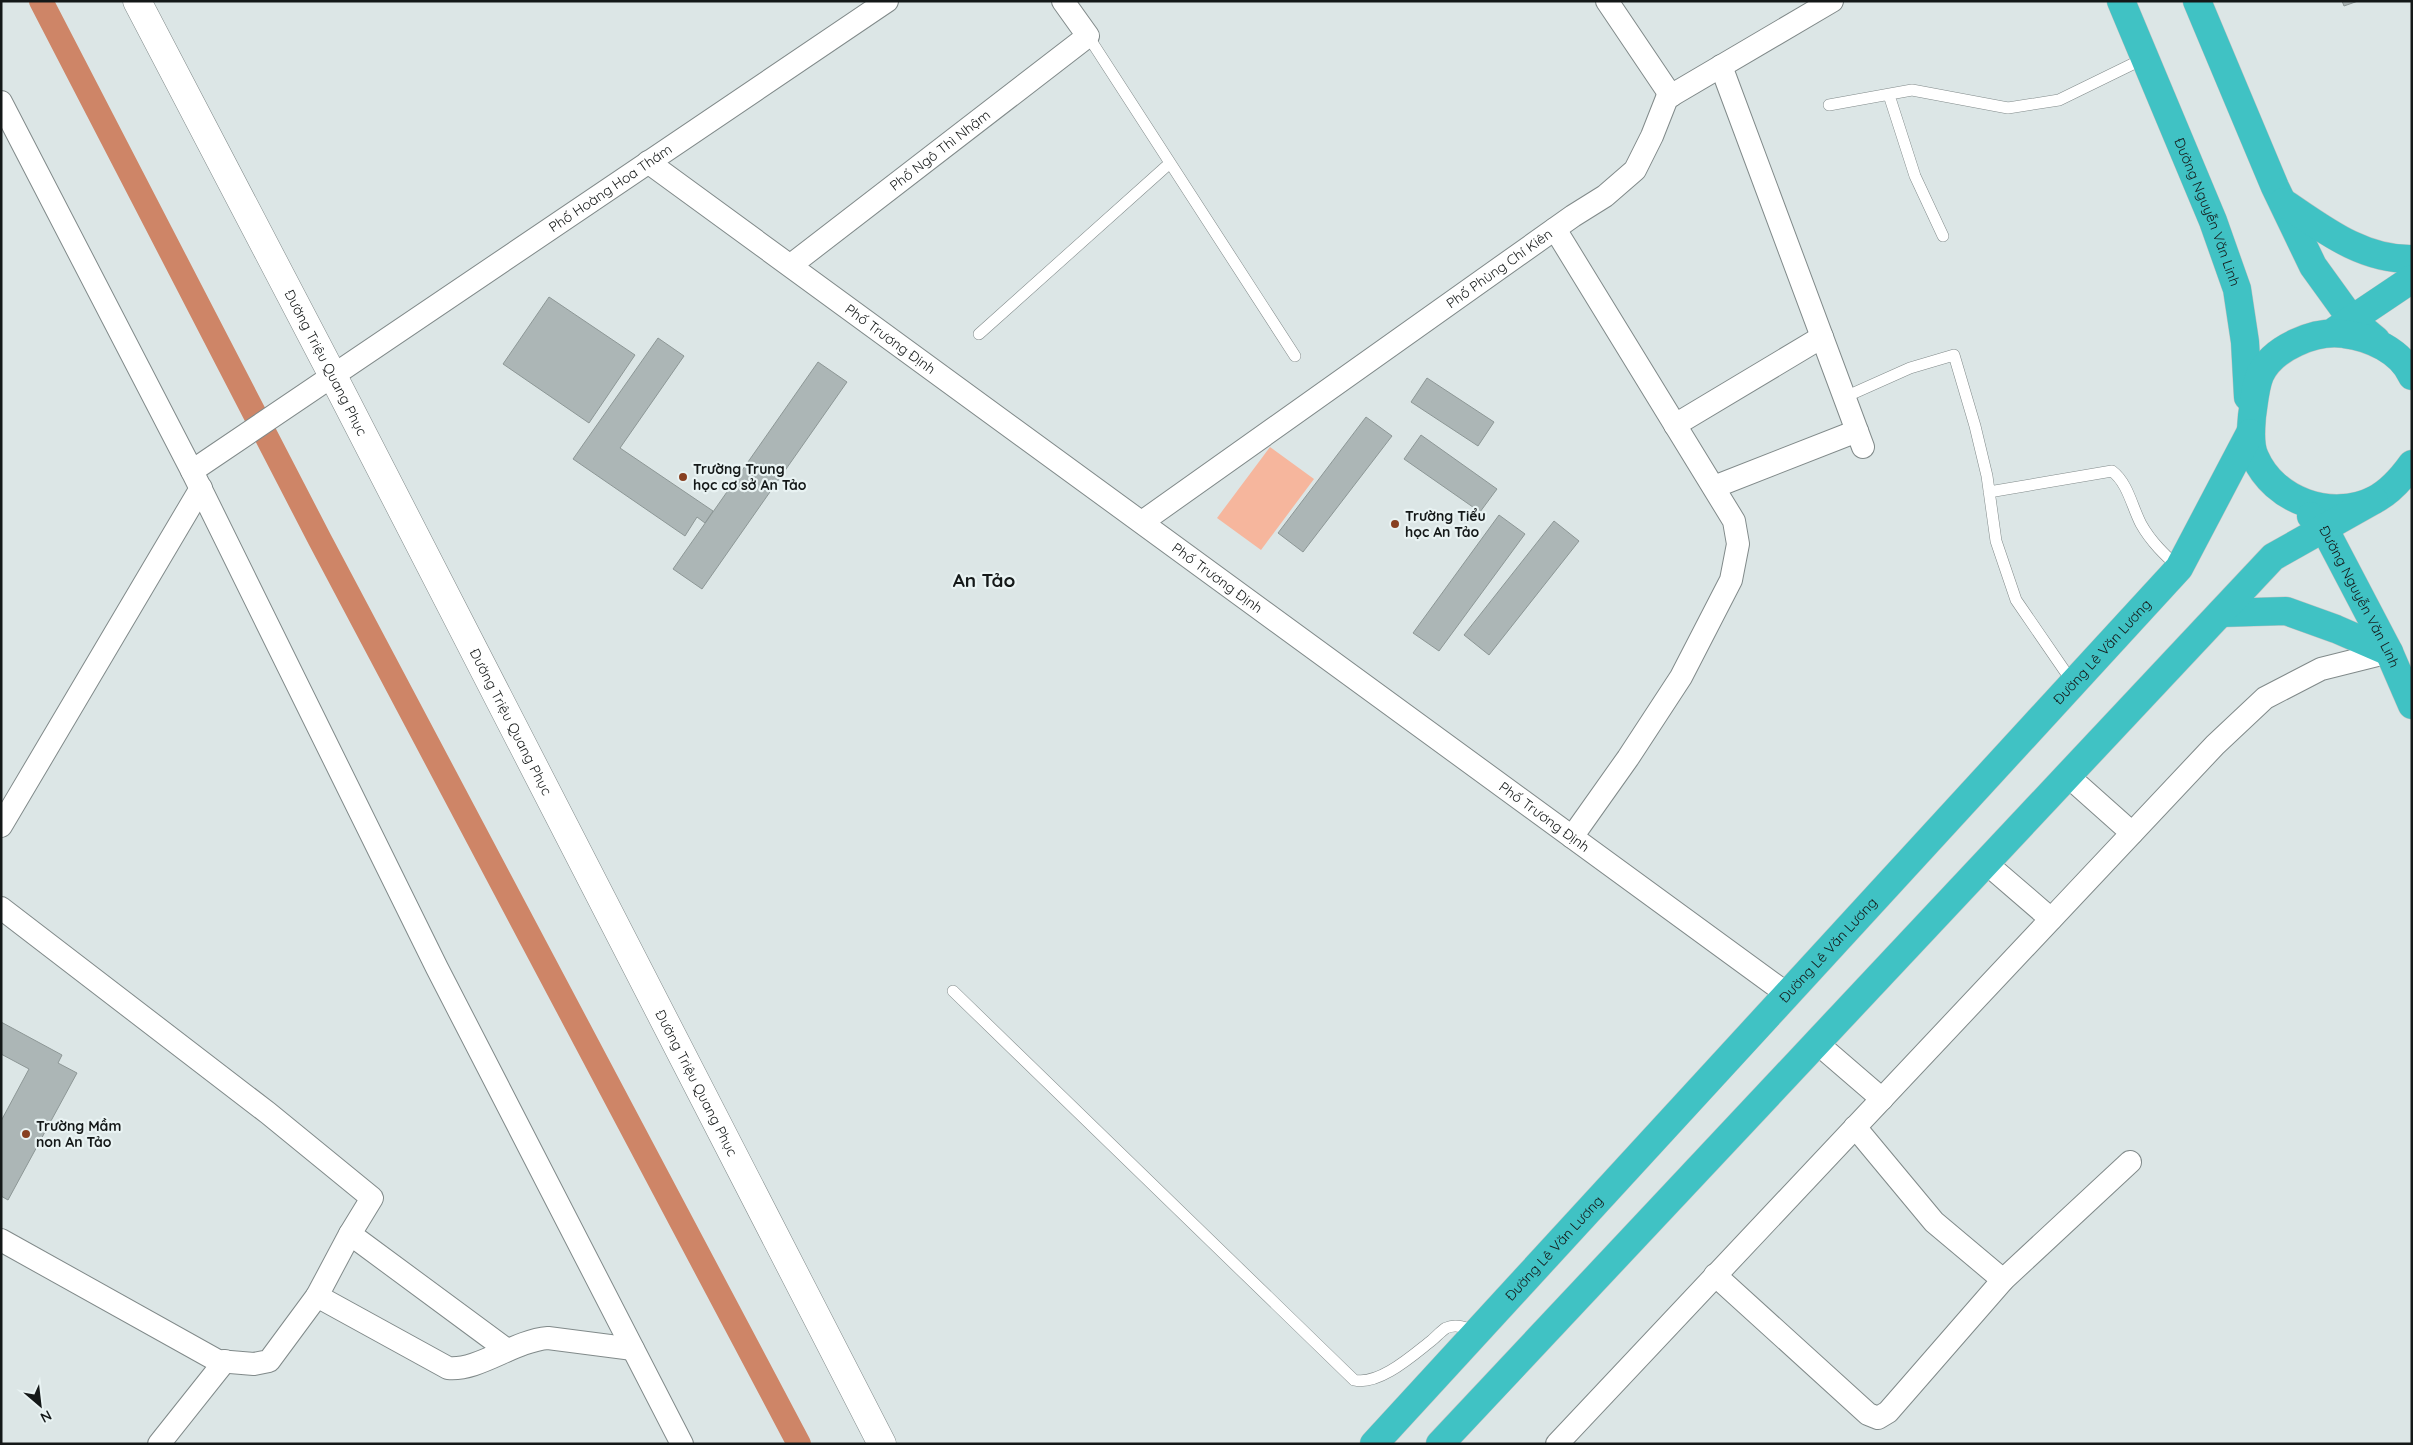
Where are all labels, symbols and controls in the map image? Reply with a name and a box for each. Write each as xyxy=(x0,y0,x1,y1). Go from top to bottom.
street label: Phố Ngô Thì Nhậm xyxy=(886,106,994,195)
street label: Đường Nguyễn Văn Linh xyxy=(2170,135,2244,289)
street label: Phố Hoàng Hoa Thám xyxy=(545,140,675,236)
street label: Phố Phùng Chí Kiên xyxy=(1443,225,1556,312)
street label: Đường Triệu Quang Phục xyxy=(280,286,371,439)
street label: Phố Trương Định xyxy=(841,300,939,378)
place label: Trường Trung học cơ sở An Tảo xyxy=(693,460,807,494)
marker: Trường Trung học cơ sở An Tảo xyxy=(677,471,689,483)
place label: Trường Tiểu học An Tảo xyxy=(1405,507,1486,541)
marker: Trường Tiểu học An Tảo xyxy=(1389,518,1401,530)
street label: Đường Nguyễn Văn Linh xyxy=(2315,522,2404,670)
street label: Phố Trương Định xyxy=(1168,539,1266,617)
district label: An Tảo xyxy=(953,568,1015,592)
street label: Đường Lê Văn Lương xyxy=(2049,595,2155,708)
street label: Đường Triệu Quang Phục xyxy=(466,645,556,798)
street label: Phố Trương Định xyxy=(1495,778,1593,856)
street label: Đường Lê Văn Lương xyxy=(1775,894,1881,1006)
street label: Đường Triệu Quang Phục xyxy=(651,1007,742,1159)
place label: Trường Mầm non An Tảo xyxy=(36,1117,121,1151)
marker: Trường Mầm non An Tảo xyxy=(20,1128,32,1140)
street label: Đường Lê Văn Lương xyxy=(1501,1192,1607,1305)
north arrow xyxy=(15,1380,65,1430)
text: N xyxy=(37,1406,55,1427)

